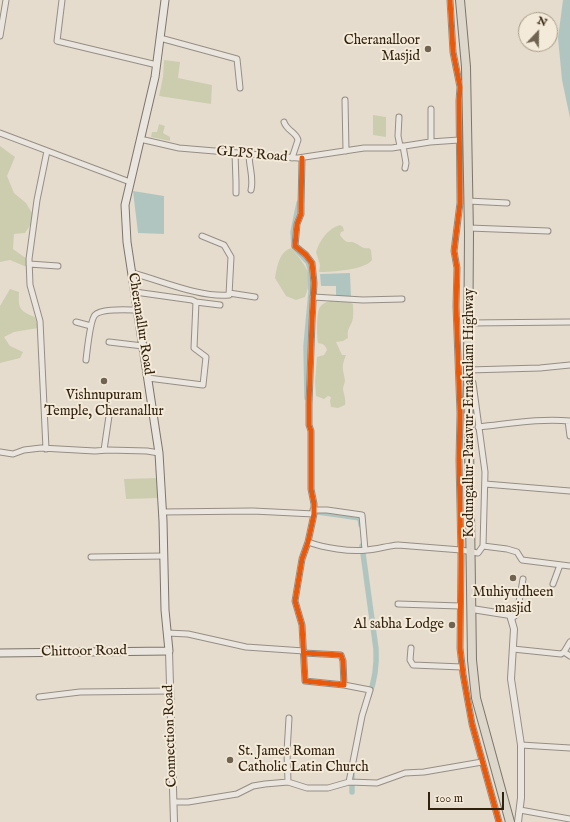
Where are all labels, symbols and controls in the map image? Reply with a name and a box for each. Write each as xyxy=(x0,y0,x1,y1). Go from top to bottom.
north arrow xyxy=(518,12,558,52)
text: N xyxy=(535,14,549,30)
place label: Cheranalloor Masjid xyxy=(344,33,420,66)
marker: Cheranalloor Masjid xyxy=(423,44,433,54)
street label: GLPS Road xyxy=(216,144,288,166)
street label: Cheranallur Road xyxy=(124,272,156,376)
street label: Kodungallur-Paravur-Ernakulam Highway xyxy=(462,288,478,538)
marker: Vishnupuram Temple, Cheranallur xyxy=(99,376,109,386)
place label: Vishnupuram Temple, Cheranallur xyxy=(44,388,164,420)
marker: Muhiyudheen masjid xyxy=(508,573,518,583)
place label: Muhiyudheen masjid xyxy=(473,585,553,618)
place label: Al sabha Lodge xyxy=(354,617,444,633)
marker: Al sabha Lodge xyxy=(447,620,457,630)
street label: Chittoor Road xyxy=(41,643,127,661)
street label: Connection Road xyxy=(161,684,181,788)
place label: St. James Roman Catholic Latin Church xyxy=(238,744,369,776)
marker: St. James Roman Catholic Latin Church xyxy=(225,755,235,765)
scale bar xyxy=(430,784,506,810)
text: 100 m xyxy=(435,791,463,806)

